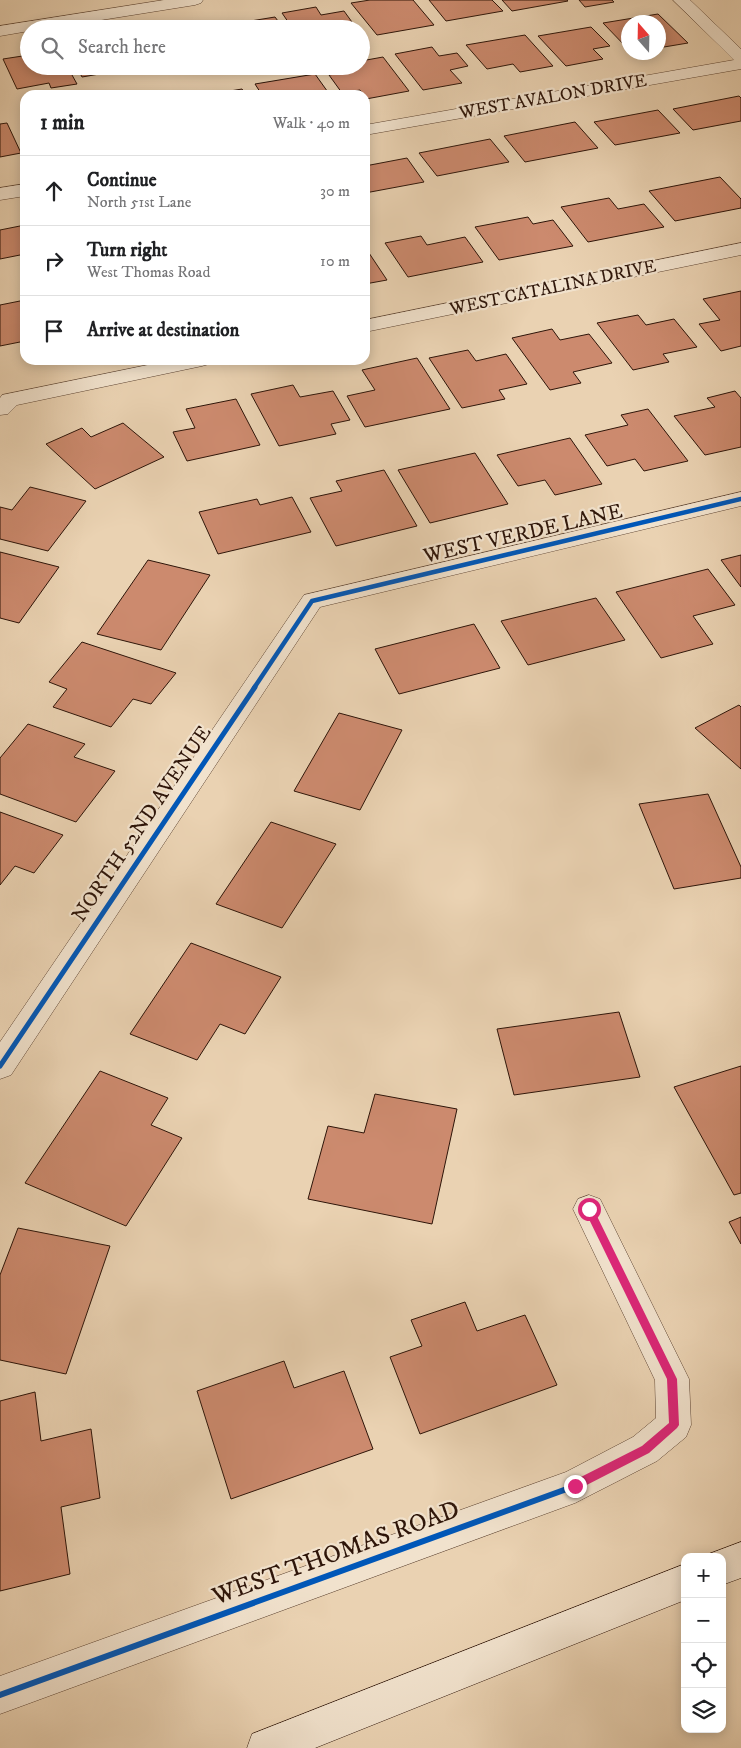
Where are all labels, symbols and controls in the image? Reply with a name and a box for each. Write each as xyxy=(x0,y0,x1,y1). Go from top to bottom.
north arrow xyxy=(621,15,666,60)
search box xyxy=(20,20,370,75)
icon: search xyxy=(38,34,66,62)
text: Search here xyxy=(78,36,166,59)
street label: WEST AVALON DRIVE xyxy=(456,70,649,125)
text: 1 min xyxy=(40,110,84,136)
text: Walk · 40 m xyxy=(273,113,350,133)
text: Continue xyxy=(87,169,157,192)
icon: ahead xyxy=(40,177,68,205)
text: 30 m xyxy=(320,181,350,201)
text: North 51st Lane xyxy=(87,192,191,212)
text: Turn right xyxy=(87,239,167,262)
icon: right xyxy=(40,247,68,275)
text: 10 m xyxy=(320,251,350,271)
street label: WEST CATALINA DRIVE xyxy=(447,255,659,321)
text: West Thomas Road xyxy=(87,262,210,282)
icon: arrive xyxy=(40,317,68,345)
text: Arrive at destination xyxy=(87,319,239,342)
street label: WEST VERDE LANE xyxy=(420,498,625,570)
street label: NORTH 52ND AVENUE xyxy=(67,721,217,927)
route start xyxy=(578,1198,601,1221)
route end xyxy=(564,1475,587,1498)
street label: WEST THOMAS ROAD xyxy=(207,1494,464,1613)
map controls xyxy=(681,1553,726,1733)
button: + xyxy=(681,1553,726,1598)
button: − xyxy=(681,1598,726,1643)
button: locate xyxy=(681,1643,726,1688)
button: layers xyxy=(681,1688,726,1733)

